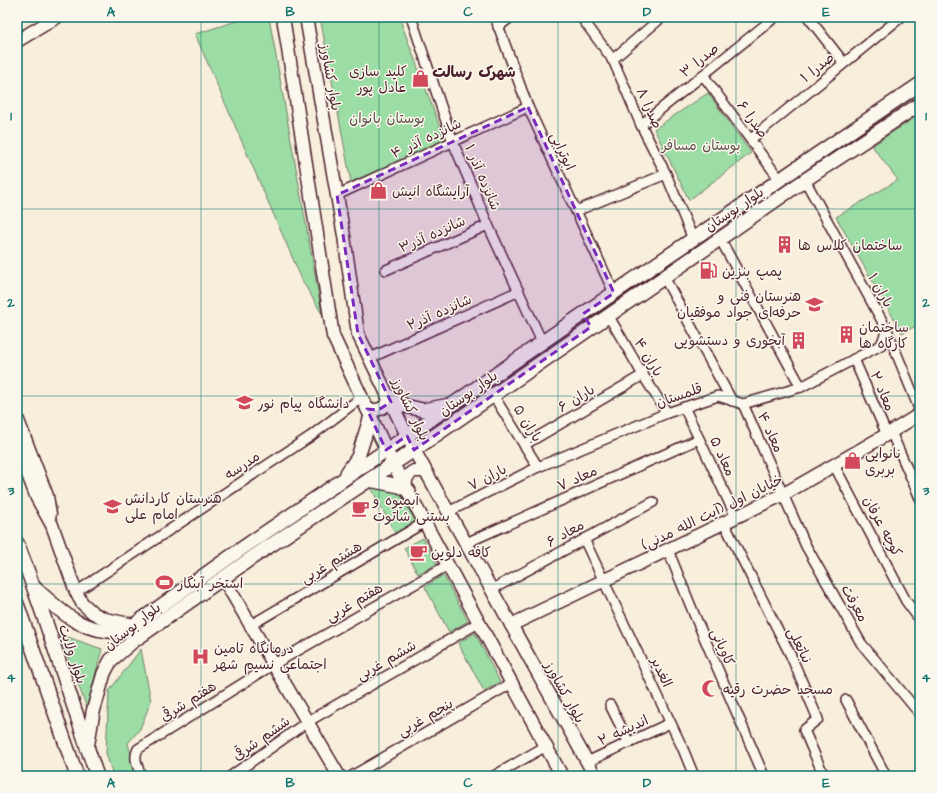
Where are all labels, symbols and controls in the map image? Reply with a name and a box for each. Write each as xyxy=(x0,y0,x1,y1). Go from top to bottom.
text: A xyxy=(107,3,116,21)
text: B xyxy=(285,3,295,21)
text: C xyxy=(463,3,473,21)
text: D xyxy=(643,3,652,21)
text: E xyxy=(822,3,830,21)
street label: صدرا ۳ xyxy=(676,39,723,83)
street label: بلوار کشاورز xyxy=(314,41,346,112)
street label: صدرا ۱ xyxy=(796,48,839,88)
place label: کلید سازی عادل پور xyxy=(349,62,407,98)
district label: شهرک رسالت xyxy=(432,62,516,83)
shop icon: کلید سازی عادل پور xyxy=(410,69,430,89)
street label: صدرا ۸ xyxy=(631,85,667,132)
street label: صدرا ۶ xyxy=(732,97,773,142)
text: 1 xyxy=(10,107,12,125)
text: 1 xyxy=(925,107,927,125)
park label: بوستان بانوان xyxy=(349,109,425,129)
street label: شانزده آذر ۴ xyxy=(388,114,465,164)
street label: ابوترابی xyxy=(545,129,580,174)
park label: بوستان مسافر xyxy=(661,136,740,156)
street label: شانزده آذر ۱ xyxy=(459,141,505,214)
shop icon: آرایشگاه انیش xyxy=(369,181,389,201)
place label: آرایشگاه انیش xyxy=(392,182,470,202)
street label: بلوار بوستان xyxy=(701,183,768,237)
street label: شانزده آذر۳ xyxy=(396,211,469,258)
building icon: ساختمان کلاس ها xyxy=(775,235,795,255)
place label: ساختمان کلاس ها xyxy=(798,236,902,256)
fuel station icon: پمپ بنزین xyxy=(699,261,719,281)
place label: پمپ بنزین xyxy=(722,262,782,282)
street label: باران ۱ xyxy=(863,270,898,311)
place label: هنرستان فنی و حرفه‌ای جواد موفقیان xyxy=(677,287,801,323)
street label: شانزده آذر۲ xyxy=(404,290,475,336)
text: 2 xyxy=(6,294,15,312)
school or university icon: هنرستان فنی و حرفه‌ای جواد موفقیان xyxy=(804,294,824,314)
text: 2 xyxy=(921,294,930,312)
place label: ساختمان کارگاه ها xyxy=(859,318,909,354)
building icon: ساختمان کارگاه ها xyxy=(836,325,856,345)
building icon: آبخوری و دستشویی xyxy=(788,330,808,350)
place label: آبخوری و دستشویی xyxy=(674,331,786,351)
street label: باران ۴ xyxy=(629,334,667,381)
street label: بلوار بوستان xyxy=(435,366,502,421)
street label: معاد ۲ xyxy=(865,368,899,414)
street label: بلوار کشاورز xyxy=(386,374,434,444)
street label: قلمستان xyxy=(654,379,705,413)
street label: باران ۶ xyxy=(554,380,599,418)
school or university icon: دانشگاه پیام نور xyxy=(235,393,255,413)
place label: دانشگاه پیام نور xyxy=(257,394,350,414)
street label: باران ۵ xyxy=(508,401,547,446)
street label: معاد ۴ xyxy=(752,409,788,456)
street label: معاد ۵ xyxy=(704,433,740,480)
place label: نانوایی بربری xyxy=(865,444,901,480)
street label: مدرسه xyxy=(221,447,264,485)
shop icon: نانوایی بربری xyxy=(842,451,862,471)
street label: باران ۷ xyxy=(465,460,510,496)
street label: معاد ۷ xyxy=(554,461,601,497)
street label: خیابان اول (آیت الله مدنی) xyxy=(638,470,786,556)
text: 3 xyxy=(7,482,15,500)
text: 3 xyxy=(922,482,930,500)
place label: هنرستان کاردانش امام علی xyxy=(125,489,222,525)
place label: آبمیوه و بستنی شاتوت xyxy=(372,491,450,527)
street label: کوچه عرفان xyxy=(858,493,906,560)
school or university icon: هنرستان کاردانش امام علی xyxy=(102,496,122,516)
cafe icon: آبمیوه و بستنی شاتوت xyxy=(350,498,370,518)
street label: معاد ۶ xyxy=(543,515,588,552)
street label: هشتم غربی xyxy=(297,537,366,589)
cafe icon: کافه دلوین xyxy=(408,542,428,562)
place label: کافه دلوین xyxy=(431,543,491,563)
sports icon: استخر آبنگار xyxy=(155,573,175,593)
place label: استخر آبنگار xyxy=(177,574,243,594)
street label: هفتم غربی xyxy=(322,578,387,627)
street label: معرفت xyxy=(836,581,873,626)
street label: بلوار بوستان xyxy=(100,598,165,655)
street label: بلوار ولایت xyxy=(53,622,91,687)
street label: نباتعلی xyxy=(782,624,816,667)
street label: کاویانی xyxy=(705,626,739,669)
street label: ششم غربی xyxy=(353,636,420,686)
place label: درمانگاه تامین اجتماعی نسیم شهر xyxy=(213,639,327,675)
hospital icon: درمانگاه تامین اجتماعی نسیم شهر xyxy=(191,646,211,666)
street label: الغدیر xyxy=(645,653,677,691)
street label: بلوار کشاورز xyxy=(538,657,589,727)
text: 4 xyxy=(7,669,16,687)
text: 4 xyxy=(922,669,931,687)
street label: هفتم شرقی xyxy=(156,677,221,727)
mosque icon: مسجد حضرت رقیه xyxy=(700,679,720,699)
place label: مسجد حضرت رقیه xyxy=(723,680,833,700)
street label: پنجم غربی xyxy=(394,694,457,742)
street label: اندیشه ۲ xyxy=(595,711,652,751)
street label: ششم شرقی xyxy=(229,712,294,766)
text: A xyxy=(107,774,116,792)
text: B xyxy=(285,774,295,792)
text: C xyxy=(463,774,473,792)
text: D xyxy=(643,774,652,792)
text: E xyxy=(822,774,830,792)

